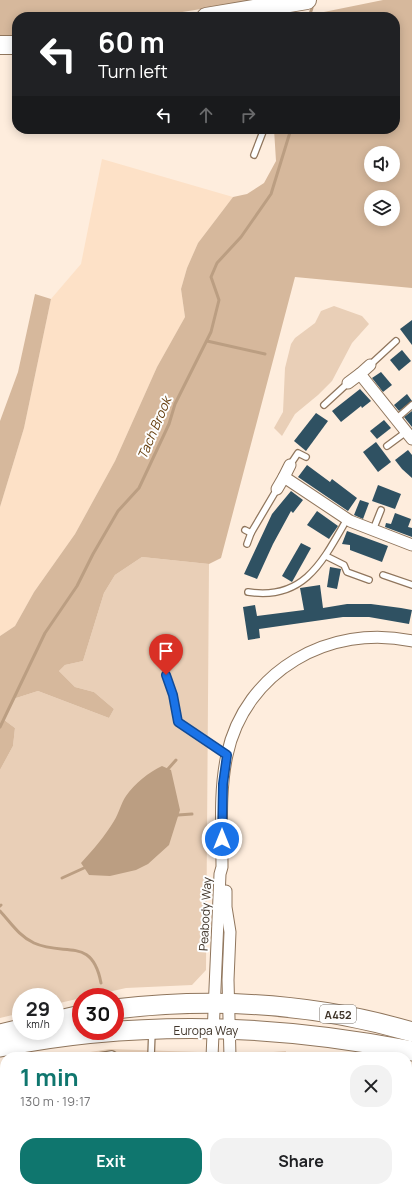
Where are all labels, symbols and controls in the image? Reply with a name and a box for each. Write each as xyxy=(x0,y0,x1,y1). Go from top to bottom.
text: 60 m xyxy=(98,23,165,61)
icon: left xyxy=(32,28,84,80)
text: Turn left xyxy=(98,59,168,83)
icon: left xyxy=(153,104,175,126)
icon: ahead xyxy=(195,104,217,126)
icon: right xyxy=(237,104,259,126)
map controls xyxy=(364,146,400,226)
button: sound xyxy=(364,146,400,182)
button: layers xyxy=(364,190,400,226)
water label: Tach Brook xyxy=(133,392,176,462)
pin xyxy=(149,634,183,675)
icon: arrive xyxy=(155,640,177,662)
position arrow xyxy=(201,818,243,860)
street label: Peabody Way xyxy=(195,876,215,951)
speed limit sign: 30 xyxy=(72,988,124,1040)
text: 29 xyxy=(26,995,50,1022)
road number: A452 xyxy=(320,1005,356,1023)
text: km/h xyxy=(26,1017,50,1031)
street label: Europa Way xyxy=(174,1022,239,1039)
text: 1 min xyxy=(20,1060,79,1093)
button: close xyxy=(350,1065,392,1107)
text: 130 m · 19:17 xyxy=(20,1092,91,1110)
button: Exit xyxy=(20,1138,202,1184)
button: Share xyxy=(210,1138,392,1184)

